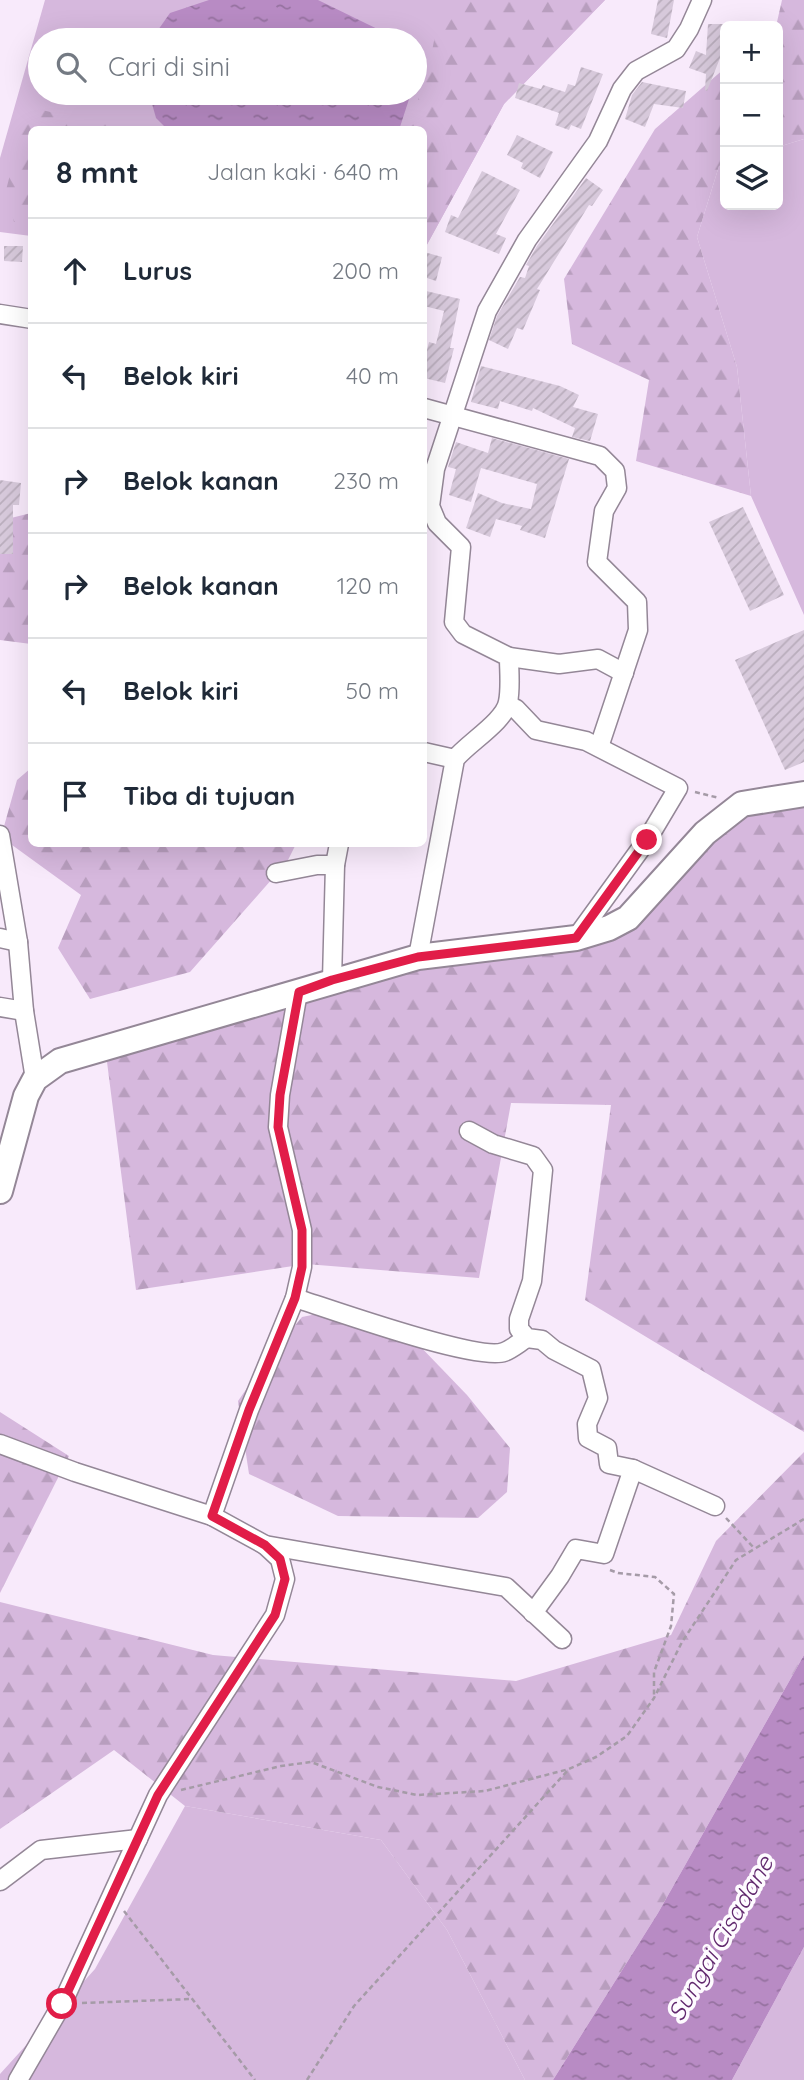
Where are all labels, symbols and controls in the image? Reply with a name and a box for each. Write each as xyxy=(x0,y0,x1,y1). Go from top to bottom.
map controls xyxy=(720,21,783,210)
button: + xyxy=(720,21,783,84)
search box xyxy=(28,28,427,105)
icon: search xyxy=(52,48,90,86)
text: Cari di sini xyxy=(108,50,230,83)
button: − xyxy=(720,84,783,147)
button: layers xyxy=(720,147,783,210)
text: 8 mnt xyxy=(56,153,139,191)
text: Jalan kaki · 640 m xyxy=(207,157,399,186)
icon: ahead xyxy=(56,252,94,290)
text: Lurus xyxy=(123,254,192,287)
text: 200 m xyxy=(332,256,399,285)
icon: left xyxy=(56,357,94,395)
text: Belok kiri xyxy=(123,359,239,392)
text: 40 m xyxy=(346,361,399,390)
icon: right xyxy=(56,462,94,500)
text: Belok kanan xyxy=(123,464,279,497)
text: 230 m xyxy=(333,466,399,495)
icon: right xyxy=(56,567,94,605)
text: Belok kanan xyxy=(123,569,279,602)
text: 120 m xyxy=(337,571,399,600)
icon: left xyxy=(56,672,94,710)
text: Belok kiri xyxy=(123,674,239,707)
text: 50 m xyxy=(346,676,399,705)
icon: arrive xyxy=(56,777,94,815)
text: Tiba di tujuan xyxy=(123,779,295,812)
route end xyxy=(631,824,662,855)
water label: Sungai Cisadane xyxy=(661,1849,780,2026)
route start xyxy=(46,1988,77,2019)

